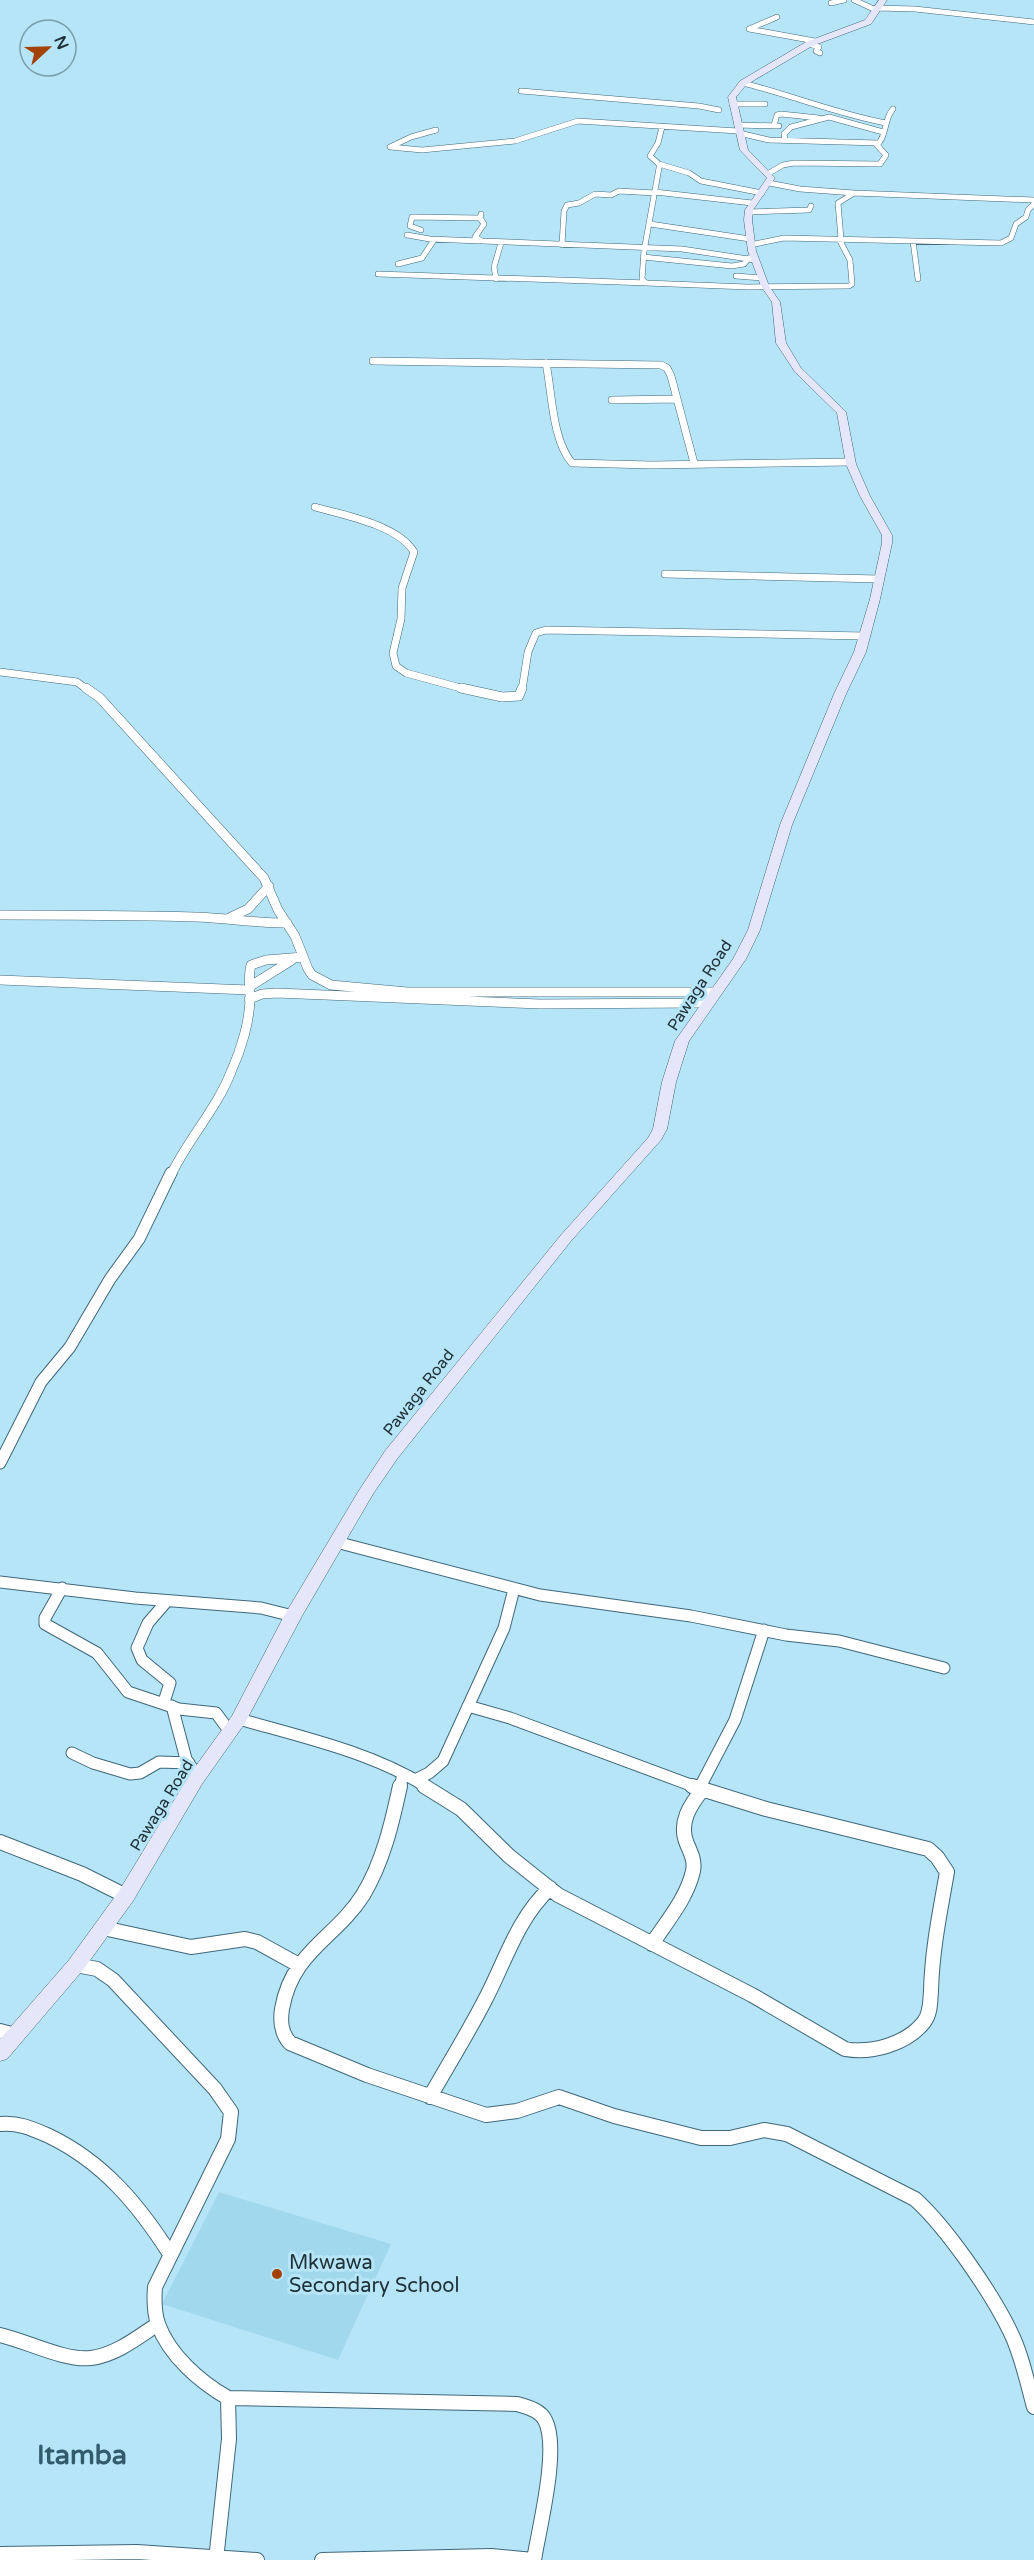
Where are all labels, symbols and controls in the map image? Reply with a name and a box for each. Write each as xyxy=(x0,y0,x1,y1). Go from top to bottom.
north arrow xyxy=(18,18,78,78)
text: N xyxy=(49,33,73,52)
street label: Pawaga Road xyxy=(663,936,737,1035)
street label: Pawaga Road xyxy=(379,1345,459,1440)
street label: Pawaga Road xyxy=(126,1756,198,1855)
place label: Mkwawa Secondary School xyxy=(289,2251,459,2298)
marker: Mkwawa Secondary School xyxy=(270,2267,284,2281)
district label: Itamba xyxy=(37,2439,127,2472)

